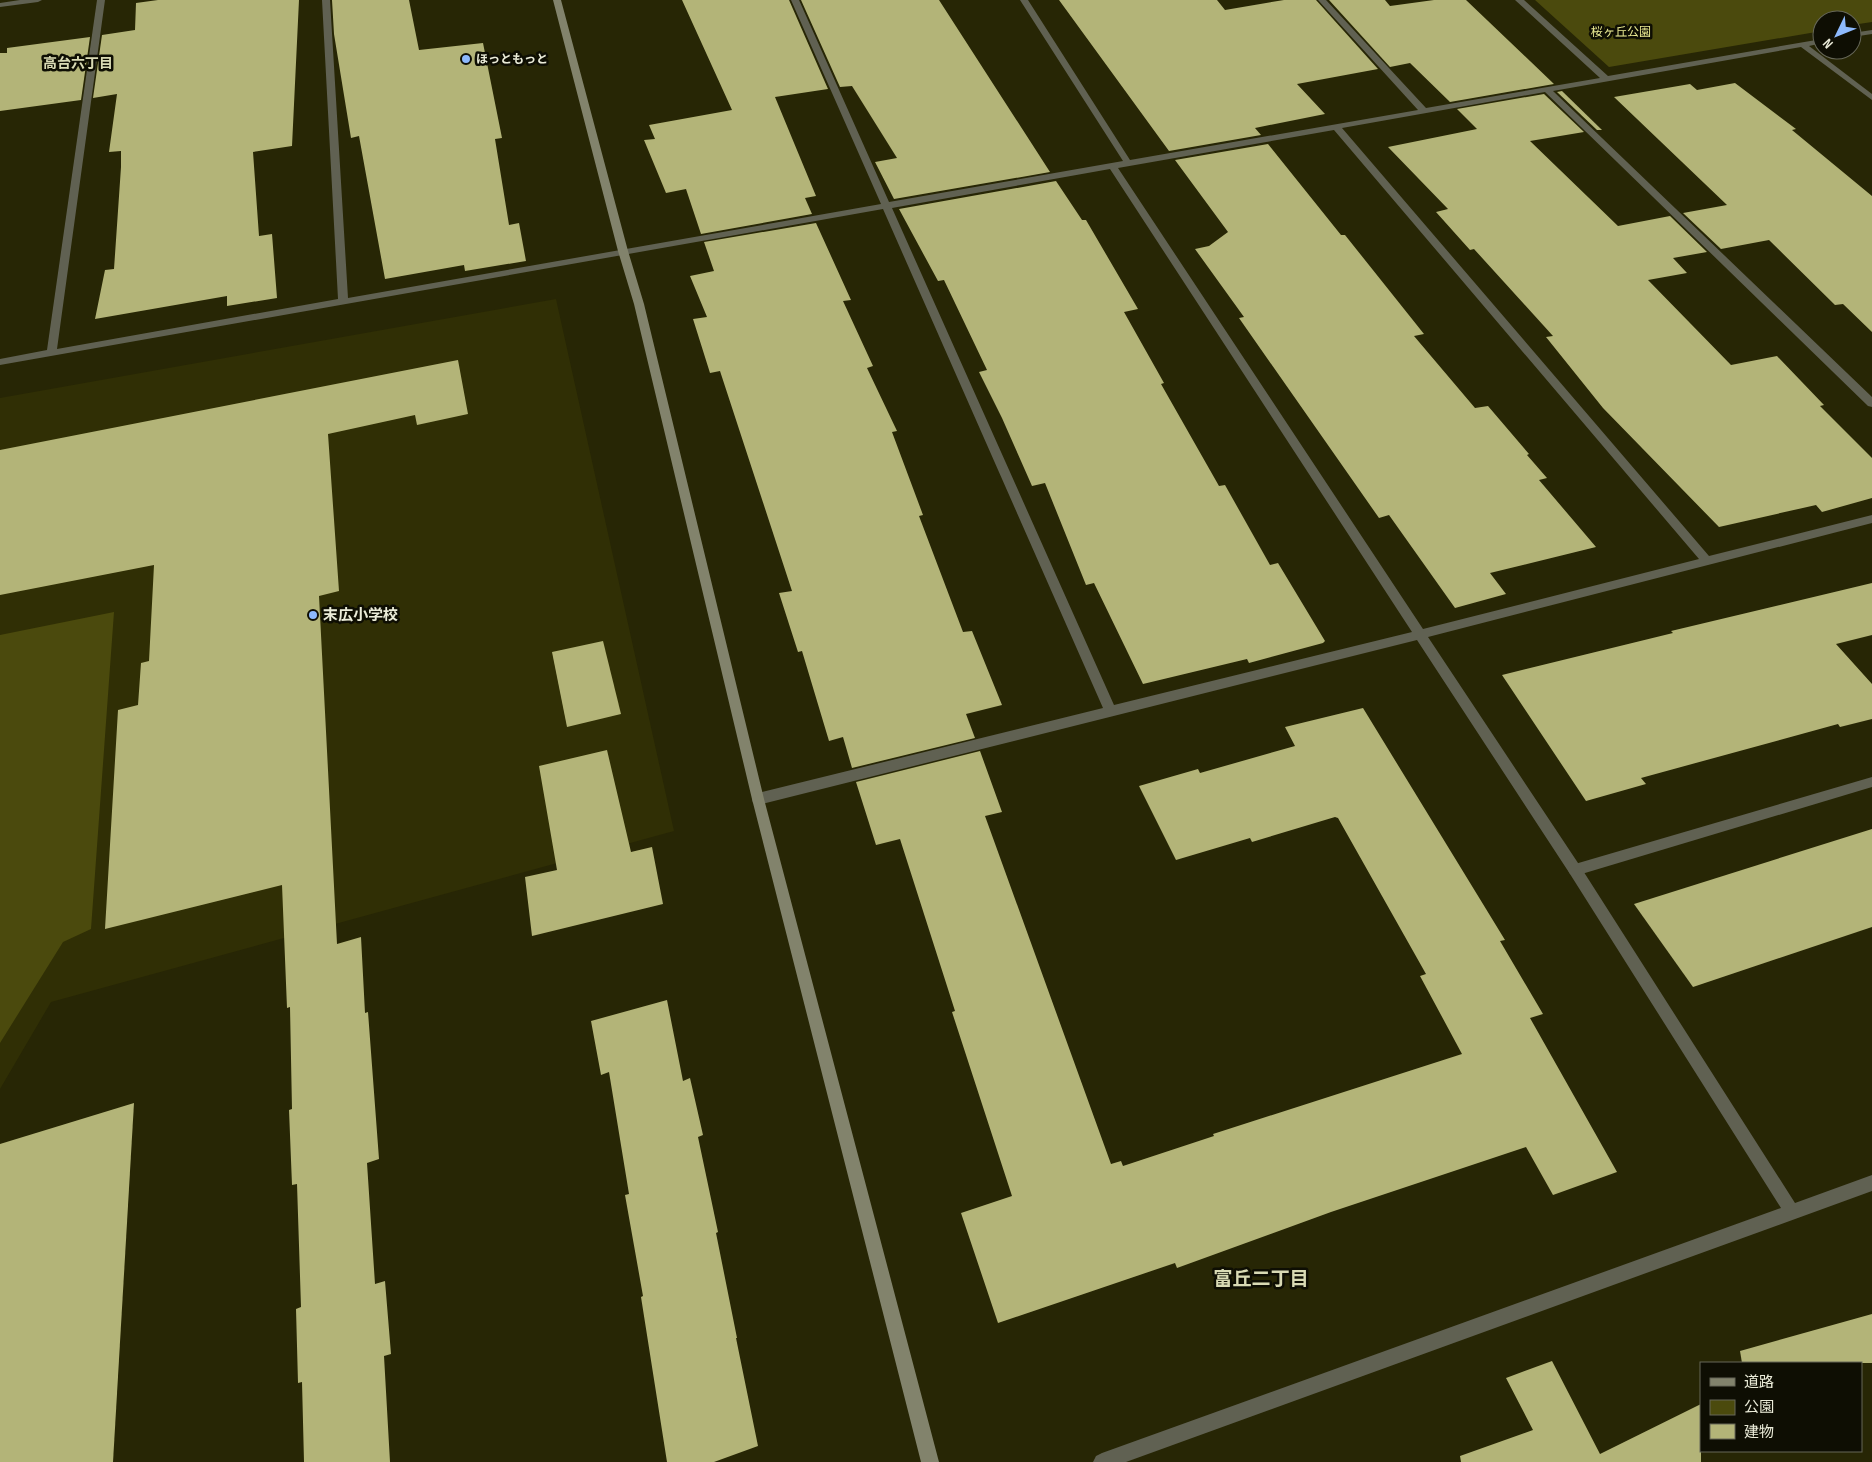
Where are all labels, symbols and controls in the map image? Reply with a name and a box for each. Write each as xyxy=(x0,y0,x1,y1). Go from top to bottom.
north arrow xyxy=(1812,10,1862,60)
park label: 桜ヶ丘公園 xyxy=(1591,25,1651,40)
text: N xyxy=(1819,35,1837,52)
place label: ほっともっと xyxy=(476,52,548,67)
marker: ほっともっと xyxy=(460,53,472,65)
district label: 高台六丁目 xyxy=(43,55,113,72)
place label: 末広小学校 xyxy=(323,606,398,625)
marker: 末広小学校 xyxy=(307,609,319,621)
district label: 富丘二丁目 xyxy=(1213,1268,1309,1291)
legend xyxy=(1700,1362,1862,1452)
text: 道路 xyxy=(1744,1373,1774,1392)
text: 公園 xyxy=(1744,1398,1774,1417)
text: 建物 xyxy=(1744,1423,1774,1442)

